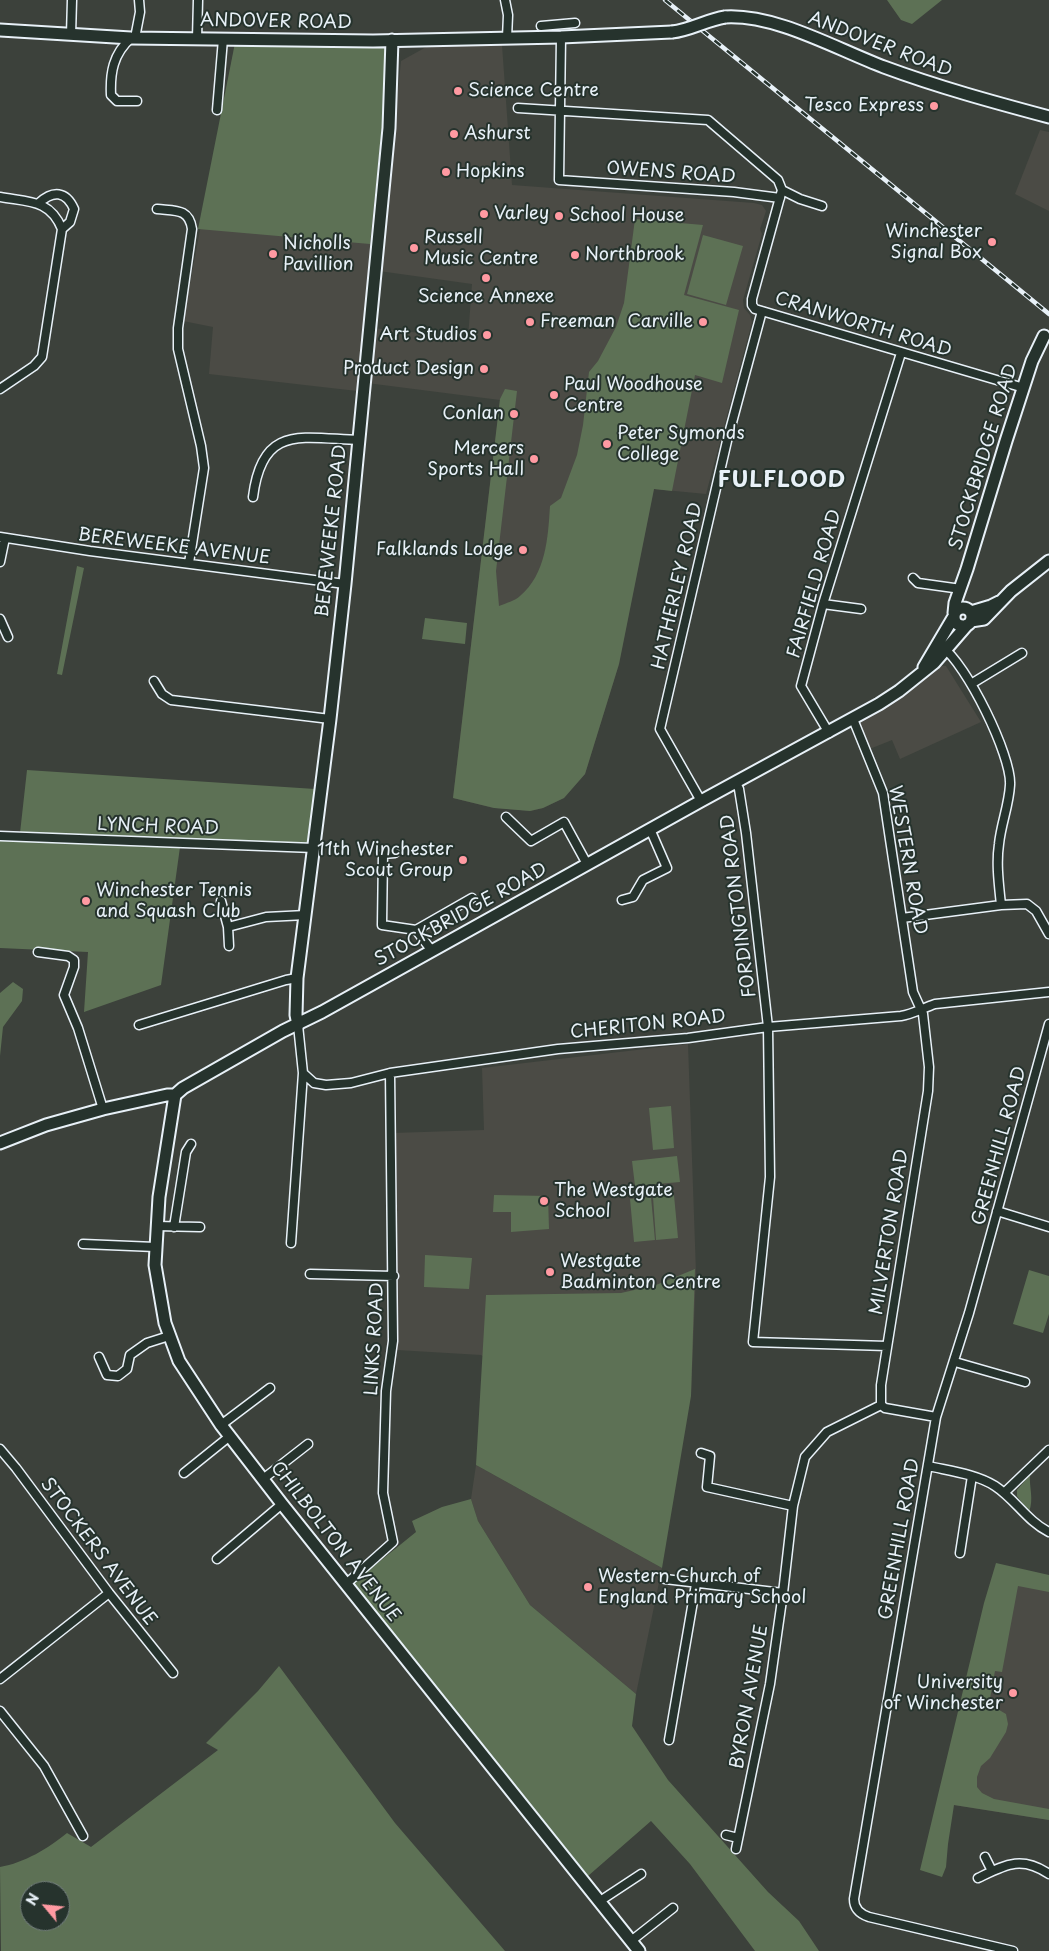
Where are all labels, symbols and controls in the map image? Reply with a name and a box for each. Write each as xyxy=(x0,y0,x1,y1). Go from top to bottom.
street label: ANDOVER ROAD xyxy=(805,8,955,82)
street label: ANDOVER ROAD xyxy=(200,10,352,34)
place label: Science Centre xyxy=(468,80,599,102)
marker: Science Centre xyxy=(452,85,464,97)
place label: Tesco Express xyxy=(804,95,924,117)
marker: Tesco Express xyxy=(928,100,940,112)
place label: Ashurst xyxy=(464,123,531,145)
marker: Ashurst xyxy=(448,128,460,140)
street label: OWENS ROAD xyxy=(606,158,736,188)
place label: Hopkins xyxy=(456,161,525,183)
marker: Hopkins xyxy=(440,166,452,178)
place label: Varley xyxy=(494,203,549,225)
place label: School House xyxy=(569,205,684,227)
marker: Varley xyxy=(478,208,490,220)
marker: School House xyxy=(553,210,565,222)
place label: Winchester Signal Box xyxy=(885,221,982,264)
place label: Russell Music Centre xyxy=(424,227,538,270)
place label: Nicholls Pavillion xyxy=(283,233,354,276)
marker: Winchester Signal Box xyxy=(986,236,998,248)
marker: Russell Music Centre xyxy=(408,242,420,254)
place label: Northbrook xyxy=(585,244,684,266)
marker: Nicholls Pavillion xyxy=(267,248,279,260)
marker: Northbrook xyxy=(569,249,581,261)
marker: Science Annexe xyxy=(480,272,492,284)
place label: Science Annexe xyxy=(418,286,554,308)
street label: CRANWORTH ROAD xyxy=(772,288,954,362)
place label: Freeman xyxy=(540,311,615,333)
place label: Carville xyxy=(627,311,693,333)
marker: Freeman xyxy=(524,316,536,328)
marker: Carville xyxy=(697,316,709,328)
place label: Art Studios xyxy=(380,324,477,346)
marker: Art Studios xyxy=(481,329,493,341)
place label: Product Design xyxy=(343,358,474,380)
street label: STOCKBRIDGE ROAD xyxy=(945,361,1023,553)
marker: Product Design xyxy=(478,363,490,375)
place label: Paul Woodhouse Centre xyxy=(564,374,703,416)
marker: Paul Woodhouse Centre xyxy=(548,389,560,401)
place label: Conlan xyxy=(442,403,504,425)
marker: Conlan xyxy=(508,408,520,420)
place label: Peter Symonds College xyxy=(617,423,745,466)
place label: Mercers Sports Hall xyxy=(427,438,524,480)
marker: Peter Symonds College xyxy=(601,438,613,450)
street label: BEREWEEKE ROAD xyxy=(312,444,352,618)
marker: Mercers Sports Hall xyxy=(528,453,540,465)
district label: FULFLOOD xyxy=(717,468,847,494)
street label: HATHERLEY ROAD xyxy=(648,501,708,671)
street label: FAIRFIELD ROAD xyxy=(783,507,847,661)
street label: BEREWEEKE AVENUE xyxy=(77,524,271,570)
place label: Falklands Lodge xyxy=(376,539,513,561)
marker: Falklands Lodge xyxy=(517,544,529,556)
street label: WESTERN ROAD xyxy=(883,784,931,936)
street label: FORDINGTON ROAD xyxy=(717,813,761,999)
street label: LYNCH ROAD xyxy=(97,814,219,840)
place label: 11th Winchester Scout Group xyxy=(317,839,453,882)
marker: 11th Winchester Scout Group xyxy=(457,854,469,866)
street label: STOCKBRIDGE ROAD xyxy=(371,859,551,971)
place label: Winchester Tennis and Squash Club xyxy=(96,880,252,922)
marker: Winchester Tennis and Squash Club xyxy=(80,895,92,907)
street label: CHERITON ROAD xyxy=(569,1006,727,1044)
street label: GREENHILL ROAD xyxy=(968,1064,1032,1228)
street label: MILVERTON ROAD xyxy=(866,1148,914,1316)
place label: The Westgate School xyxy=(554,1180,673,1222)
marker: The Westgate School xyxy=(538,1195,550,1207)
place label: Westgate Badminton Centre xyxy=(560,1251,721,1294)
marker: Westgate Badminton Centre xyxy=(544,1266,556,1278)
street label: LINKS ROAD xyxy=(361,1282,389,1396)
street label: GREENHILL ROAD xyxy=(875,1457,925,1621)
street label: CHILBOLTON AVENUE xyxy=(266,1458,404,1626)
street label: STOCKERS AVENUE xyxy=(35,1474,161,1630)
place label: Western Church of England Primary School xyxy=(598,1566,806,1608)
marker: Western Church of England Primary School xyxy=(582,1581,594,1593)
street label: BYRON AVENUE xyxy=(727,1623,773,1771)
place label: University of Winchester xyxy=(883,1672,1003,1715)
marker: University of Winchester xyxy=(1007,1687,1019,1699)
north arrow xyxy=(20,1881,70,1931)
text: N xyxy=(20,1889,44,1909)

